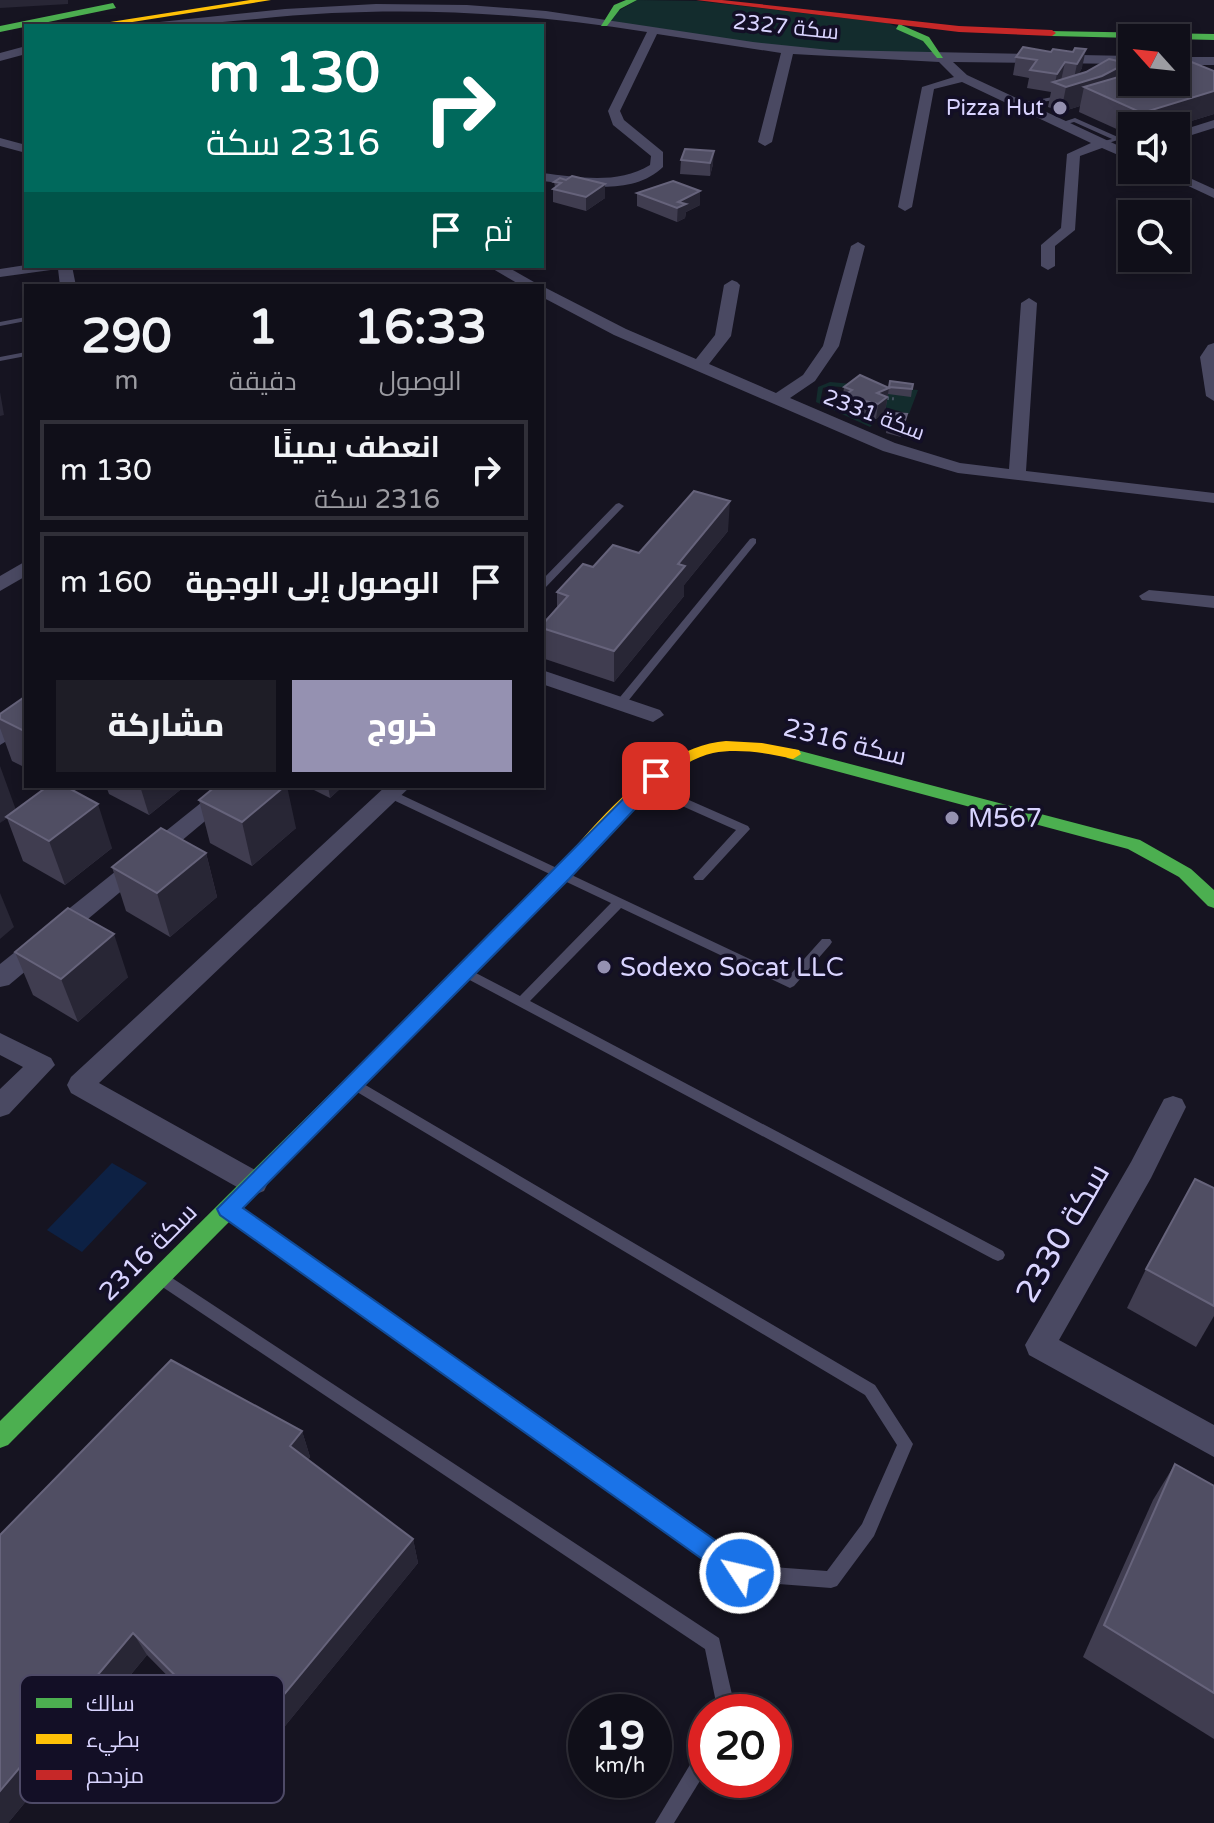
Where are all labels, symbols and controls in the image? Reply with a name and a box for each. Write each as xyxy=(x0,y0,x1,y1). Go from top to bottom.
street label: سكة 2327 xyxy=(732,9,840,45)
north arrow xyxy=(1118,24,1190,96)
map controls xyxy=(1118,24,1190,272)
text: 130 m xyxy=(209,40,380,107)
icon: right xyxy=(408,56,512,160)
place label: Pizza Hut xyxy=(946,95,1044,121)
marker: Pizza Hut xyxy=(1051,99,1069,117)
button: sound xyxy=(1118,112,1190,184)
text: 2316 سكة xyxy=(206,122,380,165)
button: search xyxy=(1118,200,1190,272)
icon: arrive xyxy=(424,208,468,252)
text: ثم xyxy=(484,213,512,250)
text: 1 xyxy=(248,299,278,357)
text: 16:33 xyxy=(354,299,487,357)
text: 290 xyxy=(81,308,172,366)
text: m xyxy=(115,365,138,396)
text: دقيقة xyxy=(229,366,297,397)
text: الوصول xyxy=(379,366,462,397)
street label: سكة 2331 xyxy=(820,384,928,446)
text: انعطف يمينًا xyxy=(272,429,440,466)
icon: right xyxy=(464,448,508,492)
text: 130 m xyxy=(60,452,152,489)
text: 2316 سكة xyxy=(314,484,440,515)
icon: arrive xyxy=(464,560,508,604)
text: 160 m xyxy=(60,564,152,601)
text: الوصول إلى الوجهة xyxy=(185,565,440,602)
button: مشاركة xyxy=(56,680,276,772)
button: خروج xyxy=(292,680,512,772)
street label: 2316 سكة xyxy=(780,712,910,772)
pin xyxy=(622,742,690,810)
icon: arrive xyxy=(634,754,678,798)
place label: M567 xyxy=(968,803,1042,834)
marker: M567 xyxy=(943,809,961,827)
place label: Sodexo Socat LLC xyxy=(620,952,844,983)
marker: Sodexo Socat LLC xyxy=(595,958,613,976)
street label: سكة 2330 xyxy=(1008,1156,1118,1310)
street label: 2316 سكة xyxy=(93,1197,203,1307)
position arrow xyxy=(698,1531,782,1615)
legend xyxy=(20,1675,284,1803)
text: سالك xyxy=(86,1691,135,1717)
speed limit sign: 20 xyxy=(688,1694,792,1798)
text: 19 xyxy=(595,1712,645,1760)
text: بطيء xyxy=(86,1727,140,1756)
text: km/h xyxy=(595,1754,645,1778)
text: مزدحم xyxy=(86,1763,144,1791)

